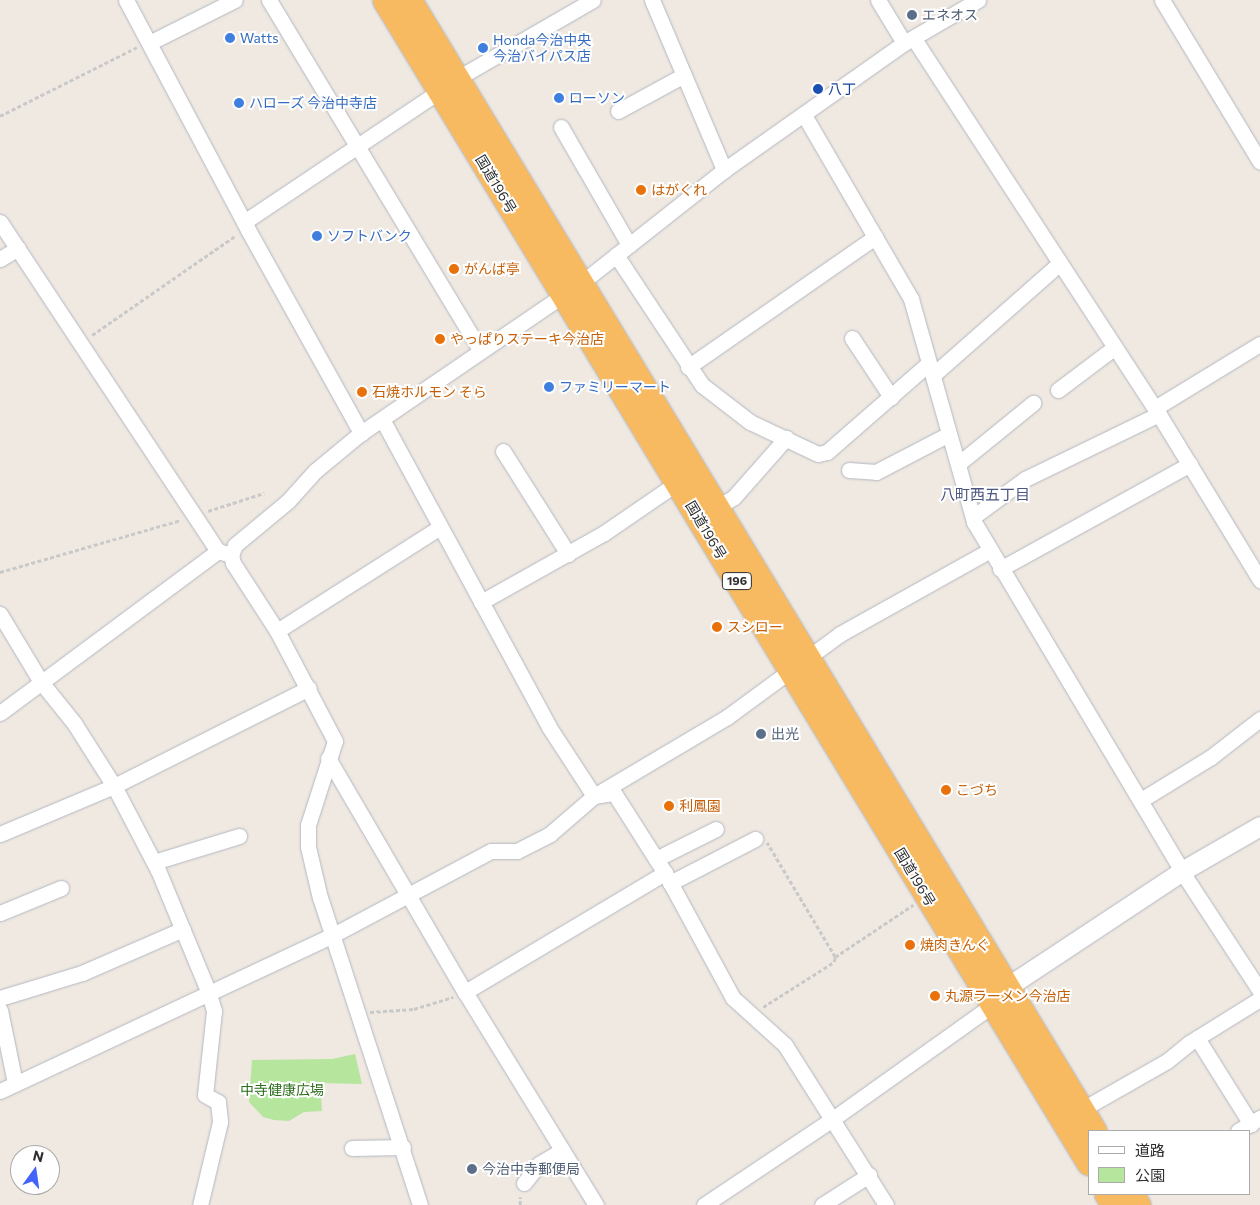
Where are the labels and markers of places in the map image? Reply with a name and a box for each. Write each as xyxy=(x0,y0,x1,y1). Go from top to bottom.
place label: エネオス xyxy=(922,7,978,23)
marker: エネオス xyxy=(906,9,918,21)
place label: Watts xyxy=(240,30,279,46)
marker: Watts xyxy=(224,32,236,44)
place label: Honda今治中央 今治バイパス店 xyxy=(493,32,591,64)
marker: Honda今治中央 今治バイパス店 xyxy=(477,42,489,54)
place label: 八丁 xyxy=(828,81,856,97)
marker: 八丁 xyxy=(812,83,824,95)
place label: ローソン xyxy=(569,90,625,106)
marker: ローソン xyxy=(553,92,565,104)
place label: ハローズ 今治中寺店 xyxy=(249,95,378,111)
marker: ハローズ 今治中寺店 xyxy=(233,97,245,109)
place label: はがくれ xyxy=(651,182,707,198)
marker: はがくれ xyxy=(635,184,647,196)
place label: ソフトバンク xyxy=(327,228,411,244)
marker: ソフトバンク xyxy=(311,230,323,242)
place label: がんば亭 xyxy=(464,261,520,277)
marker: がんば亭 xyxy=(448,263,460,275)
place label: やっぱりステーキ今治店 xyxy=(450,331,604,347)
marker: やっぱりステーキ今治店 xyxy=(434,333,446,345)
place label: ファミリーマート xyxy=(559,379,671,395)
marker: ファミリーマート xyxy=(543,381,555,393)
place label: 石焼ホルモン そら xyxy=(372,384,487,400)
marker: 石焼ホルモン そら xyxy=(356,386,368,398)
place label: スシロー xyxy=(727,619,783,635)
marker: スシロー xyxy=(711,621,723,633)
place label: 出光 xyxy=(771,726,799,742)
marker: 出光 xyxy=(755,728,767,740)
place label: こづち xyxy=(956,782,998,798)
marker: こづち xyxy=(940,784,952,796)
place label: 利鳳園 xyxy=(679,798,721,814)
marker: 利鳳園 xyxy=(663,800,675,812)
place label: 焼肉きんぐ xyxy=(920,937,990,953)
marker: 焼肉きんぐ xyxy=(904,939,916,951)
place label: 丸源ラーメン今治店 xyxy=(945,988,1071,1004)
marker: 丸源ラーメン今治店 xyxy=(929,990,941,1002)
place label: 今治中寺郵便局 xyxy=(482,1161,580,1177)
marker: 今治中寺郵便局 xyxy=(466,1163,478,1175)

